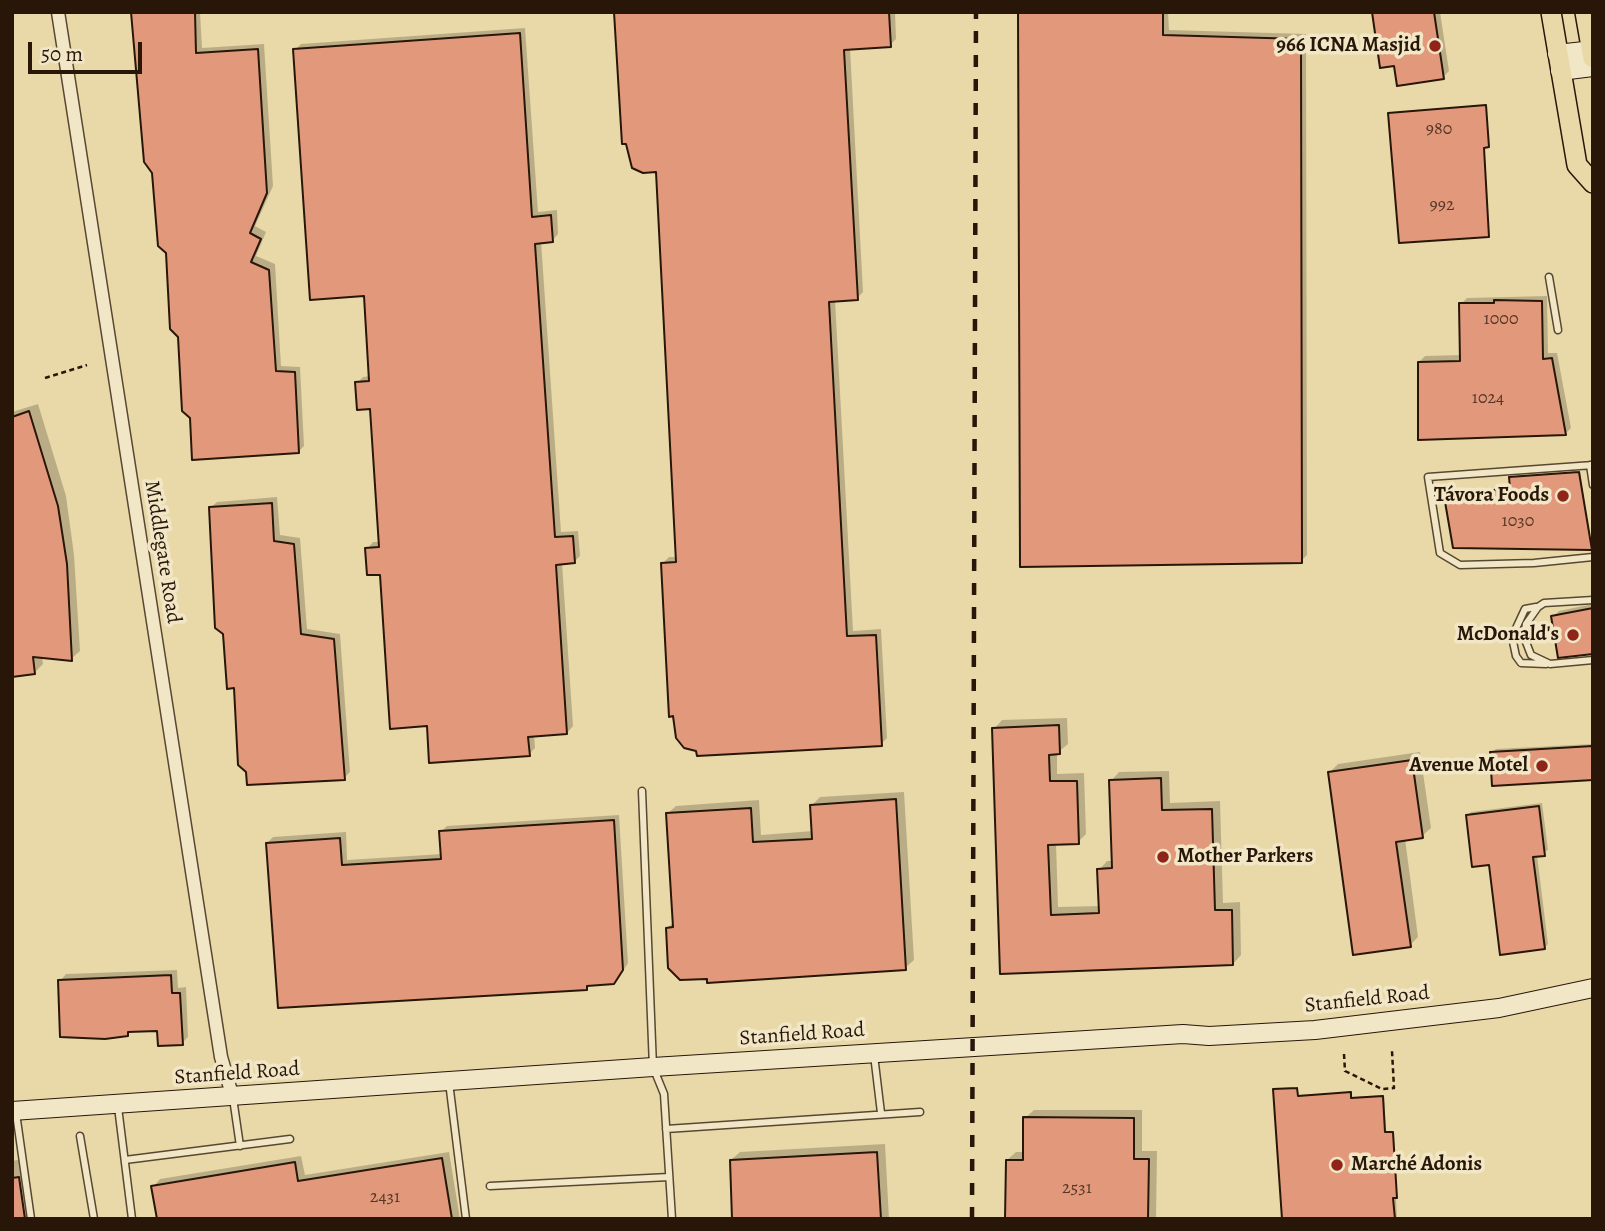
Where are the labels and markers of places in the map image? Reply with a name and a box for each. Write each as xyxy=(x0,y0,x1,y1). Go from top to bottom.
place label: 966 ICNA Masjid xyxy=(1276,33,1421,59)
marker: 966 ICNA Masjid xyxy=(1427,38,1443,54)
place label: Távora Foods xyxy=(1434,483,1549,509)
marker: Távora Foods xyxy=(1555,488,1571,504)
place label: McDonald's xyxy=(1457,622,1559,648)
marker: McDonald's xyxy=(1565,627,1581,643)
place label: Avenue Motel xyxy=(1409,753,1528,779)
marker: Avenue Motel xyxy=(1534,758,1550,774)
place label: Mother Parkers xyxy=(1177,844,1313,870)
marker: Mother Parkers xyxy=(1155,849,1171,865)
place label: Marché Adonis xyxy=(1351,1152,1482,1178)
marker: Marché Adonis xyxy=(1329,1157,1345,1173)

